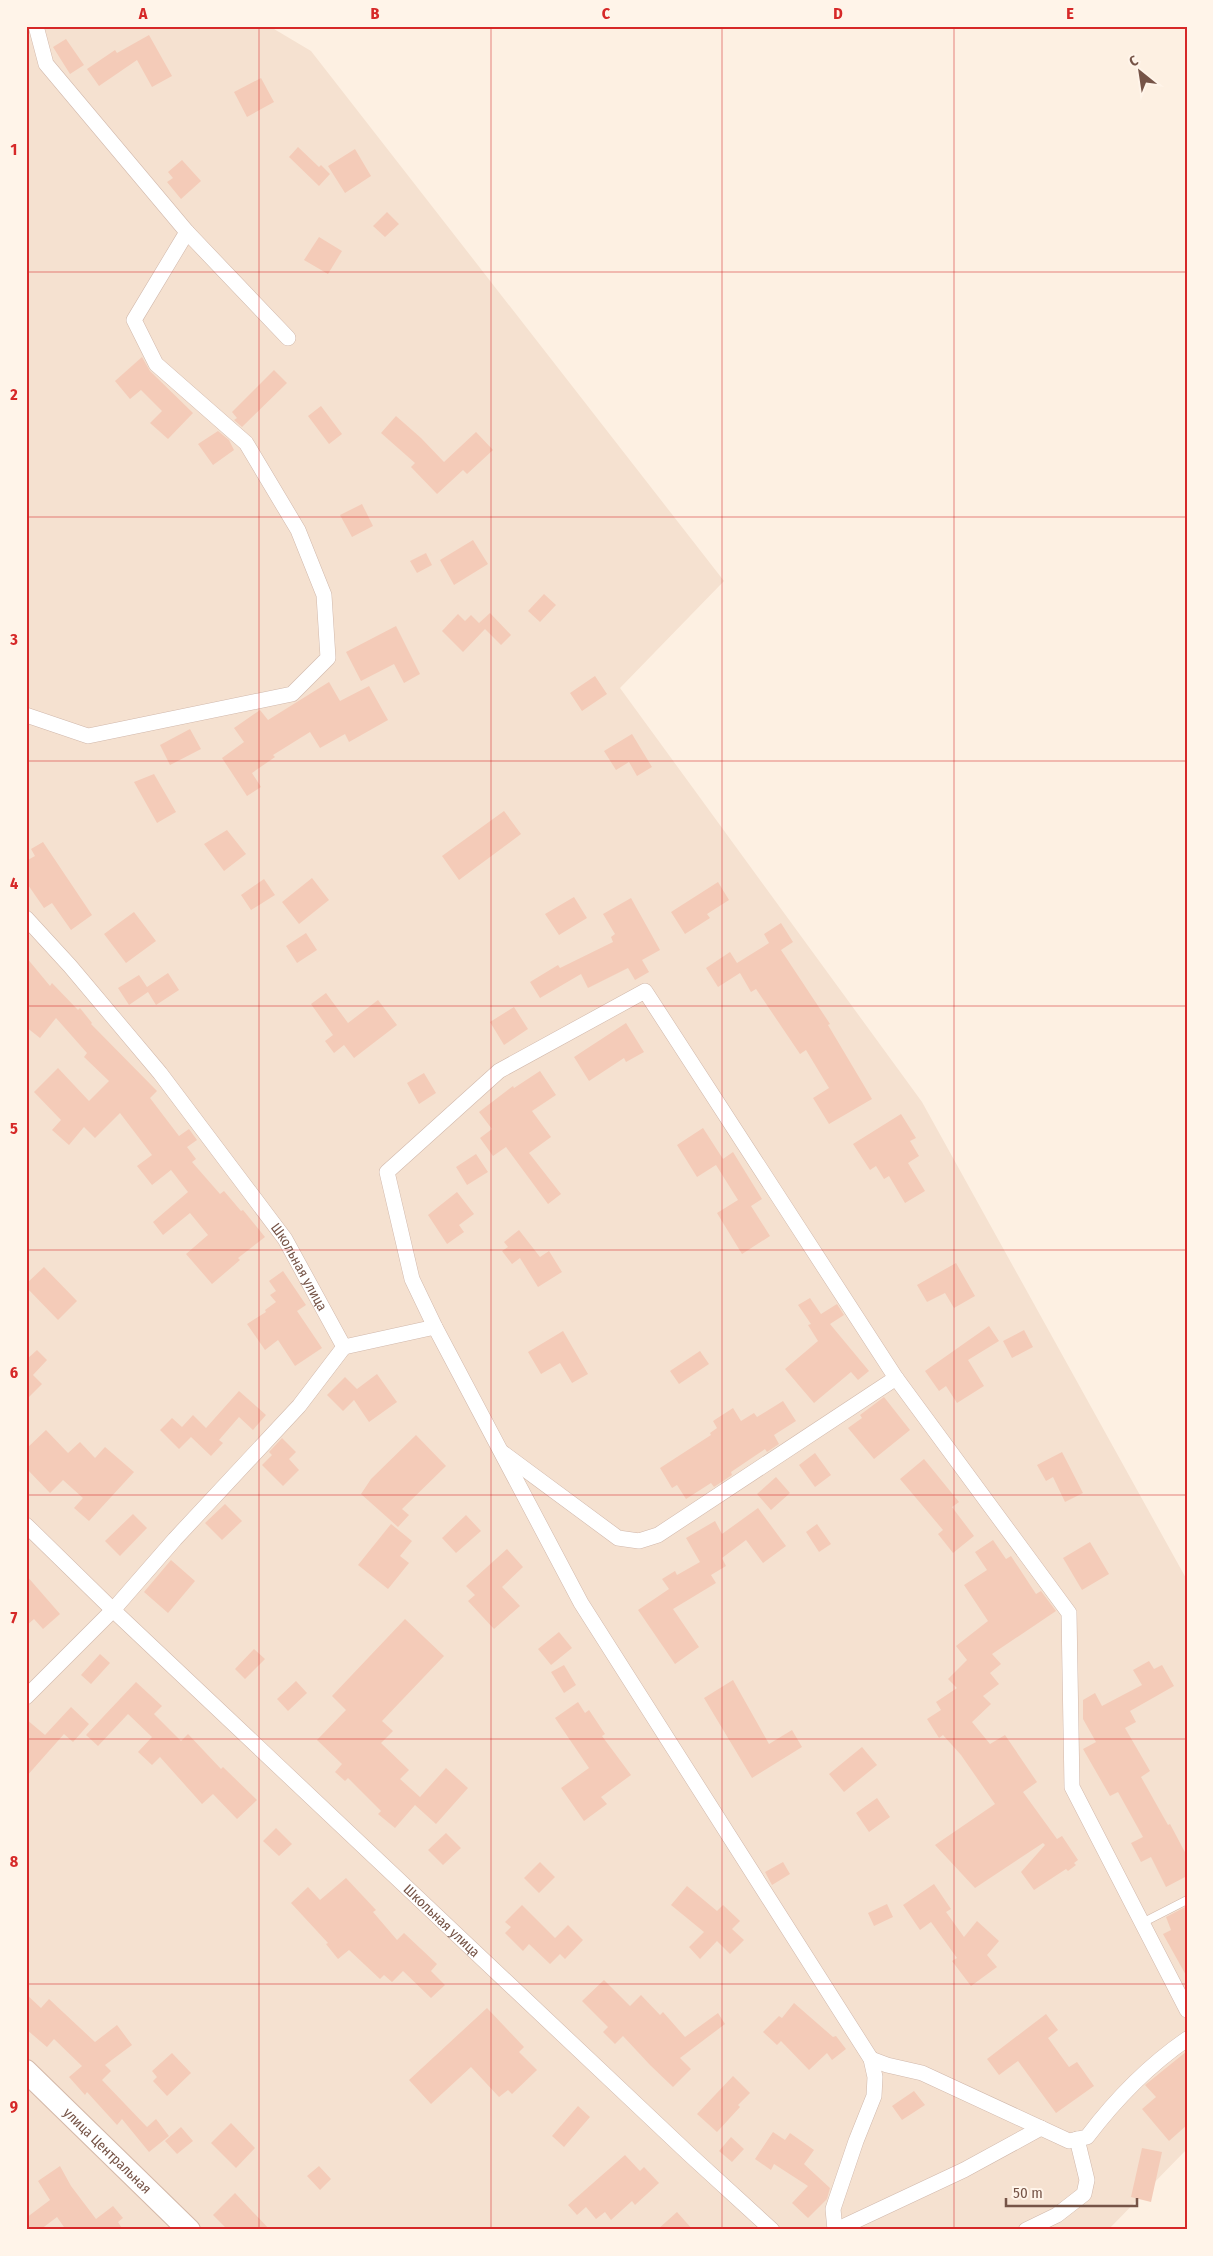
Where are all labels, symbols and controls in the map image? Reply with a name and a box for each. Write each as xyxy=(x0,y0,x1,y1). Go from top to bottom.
text: A xyxy=(138,4,148,23)
text: B xyxy=(371,4,380,23)
text: C xyxy=(602,4,611,23)
text: D xyxy=(833,4,843,23)
text: E xyxy=(1066,4,1074,23)
north arrow xyxy=(1116,48,1166,98)
text: С xyxy=(1126,52,1142,70)
text: 1 xyxy=(11,140,17,159)
text: 2 xyxy=(9,385,18,404)
text: 3 xyxy=(9,630,18,649)
text: 4 xyxy=(10,874,18,893)
text: 5 xyxy=(10,1119,18,1138)
street label: Школьная улица xyxy=(267,1220,331,1314)
text: 6 xyxy=(10,1363,18,1382)
text: 7 xyxy=(11,1608,18,1627)
text: 8 xyxy=(10,1852,19,1871)
street label: Школьная улица xyxy=(400,1881,483,1961)
text: 9 xyxy=(10,2097,18,2116)
street label: улица Центральная xyxy=(60,2104,155,2198)
scale bar xyxy=(1006,2176,1137,2208)
text: 50 m xyxy=(1013,2184,1043,2202)

